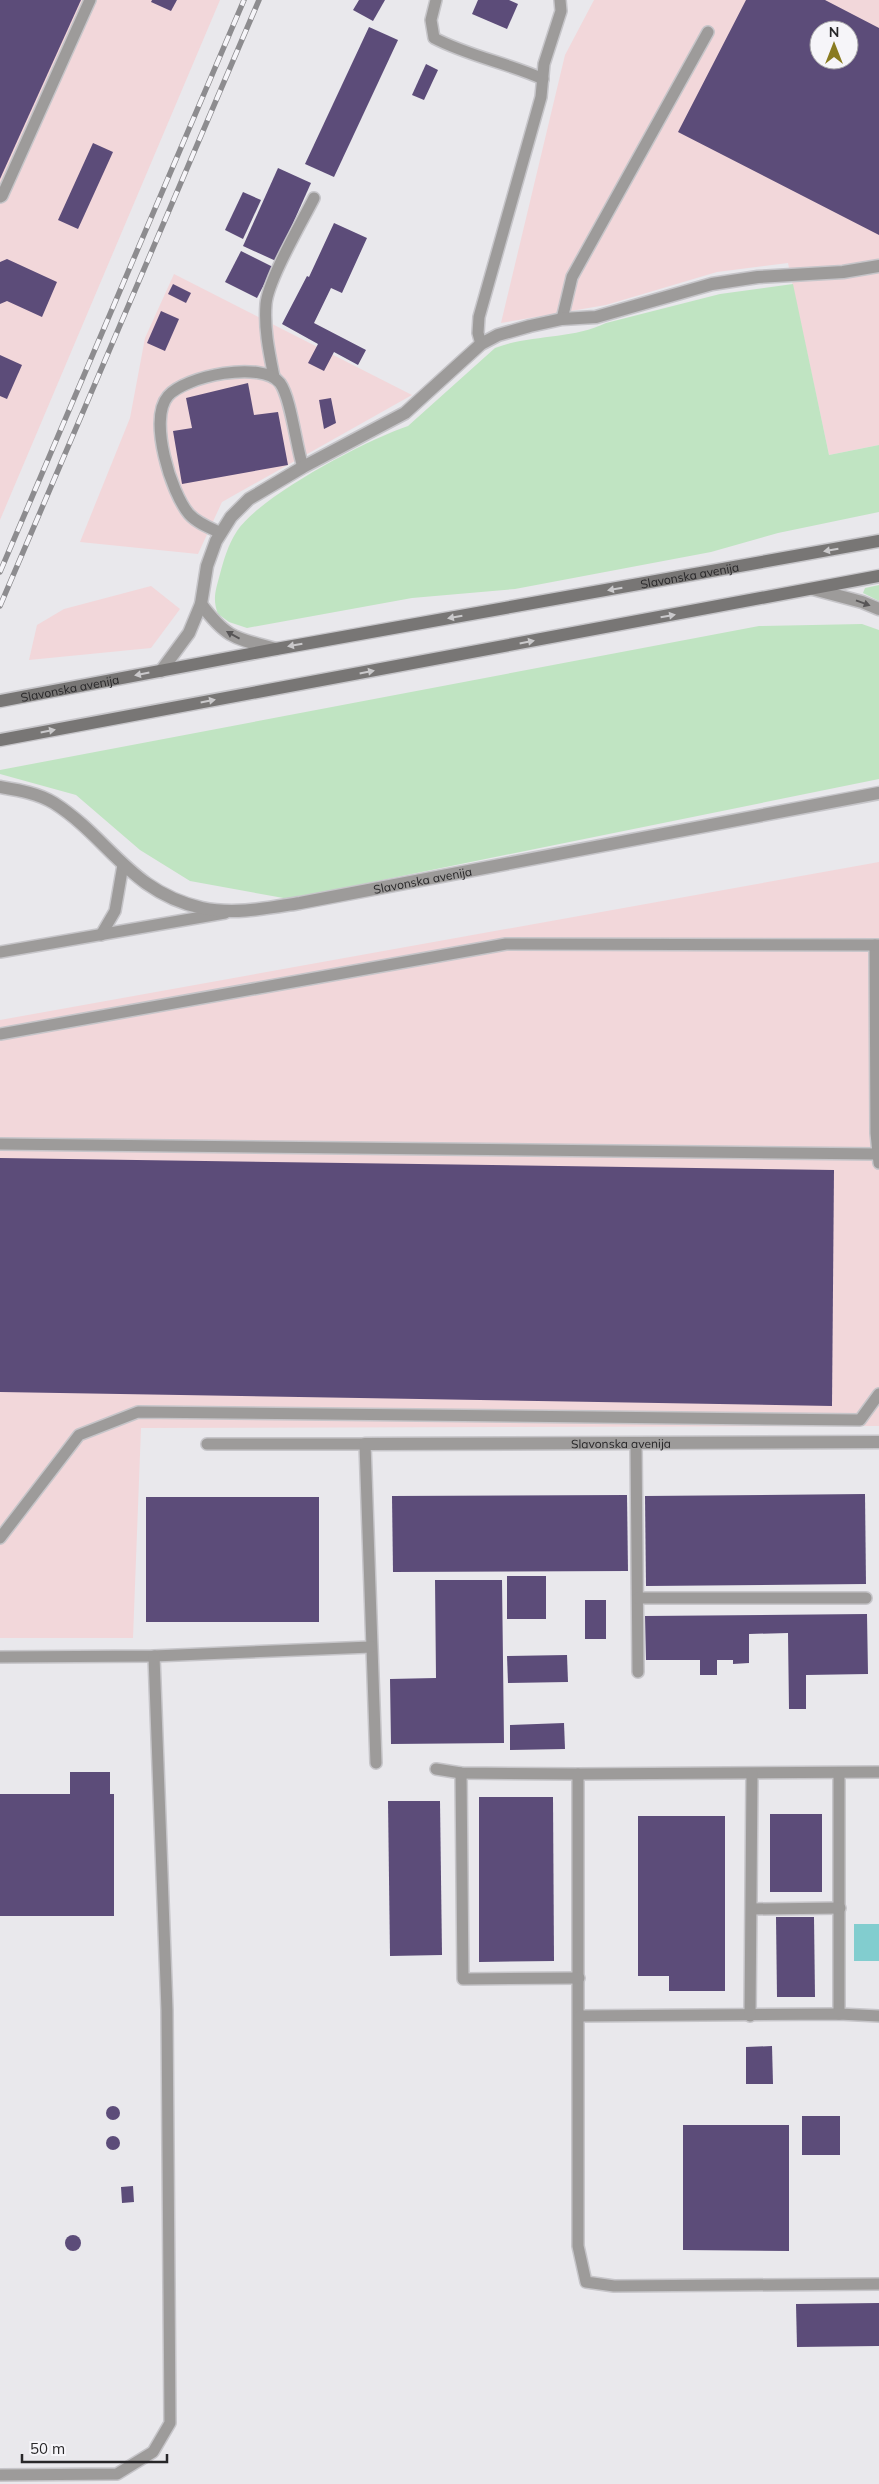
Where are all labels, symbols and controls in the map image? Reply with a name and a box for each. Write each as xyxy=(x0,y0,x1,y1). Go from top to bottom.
north arrow xyxy=(809,20,859,70)
text: N xyxy=(829,23,839,41)
one-way arrow xyxy=(823,546,839,554)
street label: Slavonska avenija xyxy=(639,559,740,591)
one-way arrow xyxy=(606,585,622,593)
one-way arrow xyxy=(856,599,871,607)
one-way arrow xyxy=(661,611,677,619)
one-way arrow xyxy=(446,614,462,622)
one-way arrow xyxy=(226,631,239,640)
one-way arrow xyxy=(520,637,536,645)
one-way arrow xyxy=(286,642,302,650)
one-way arrow xyxy=(360,667,376,675)
street label: Slavonska avenija xyxy=(19,671,120,704)
one-way arrow xyxy=(134,671,150,679)
one-way arrow xyxy=(200,697,216,705)
one-way arrow xyxy=(40,726,56,734)
street label: Slavonska avenija xyxy=(372,863,473,896)
street label: Slavonska avenija xyxy=(571,1435,671,1451)
scale bar xyxy=(22,2432,168,2464)
text: 50 m xyxy=(30,2439,65,2458)

